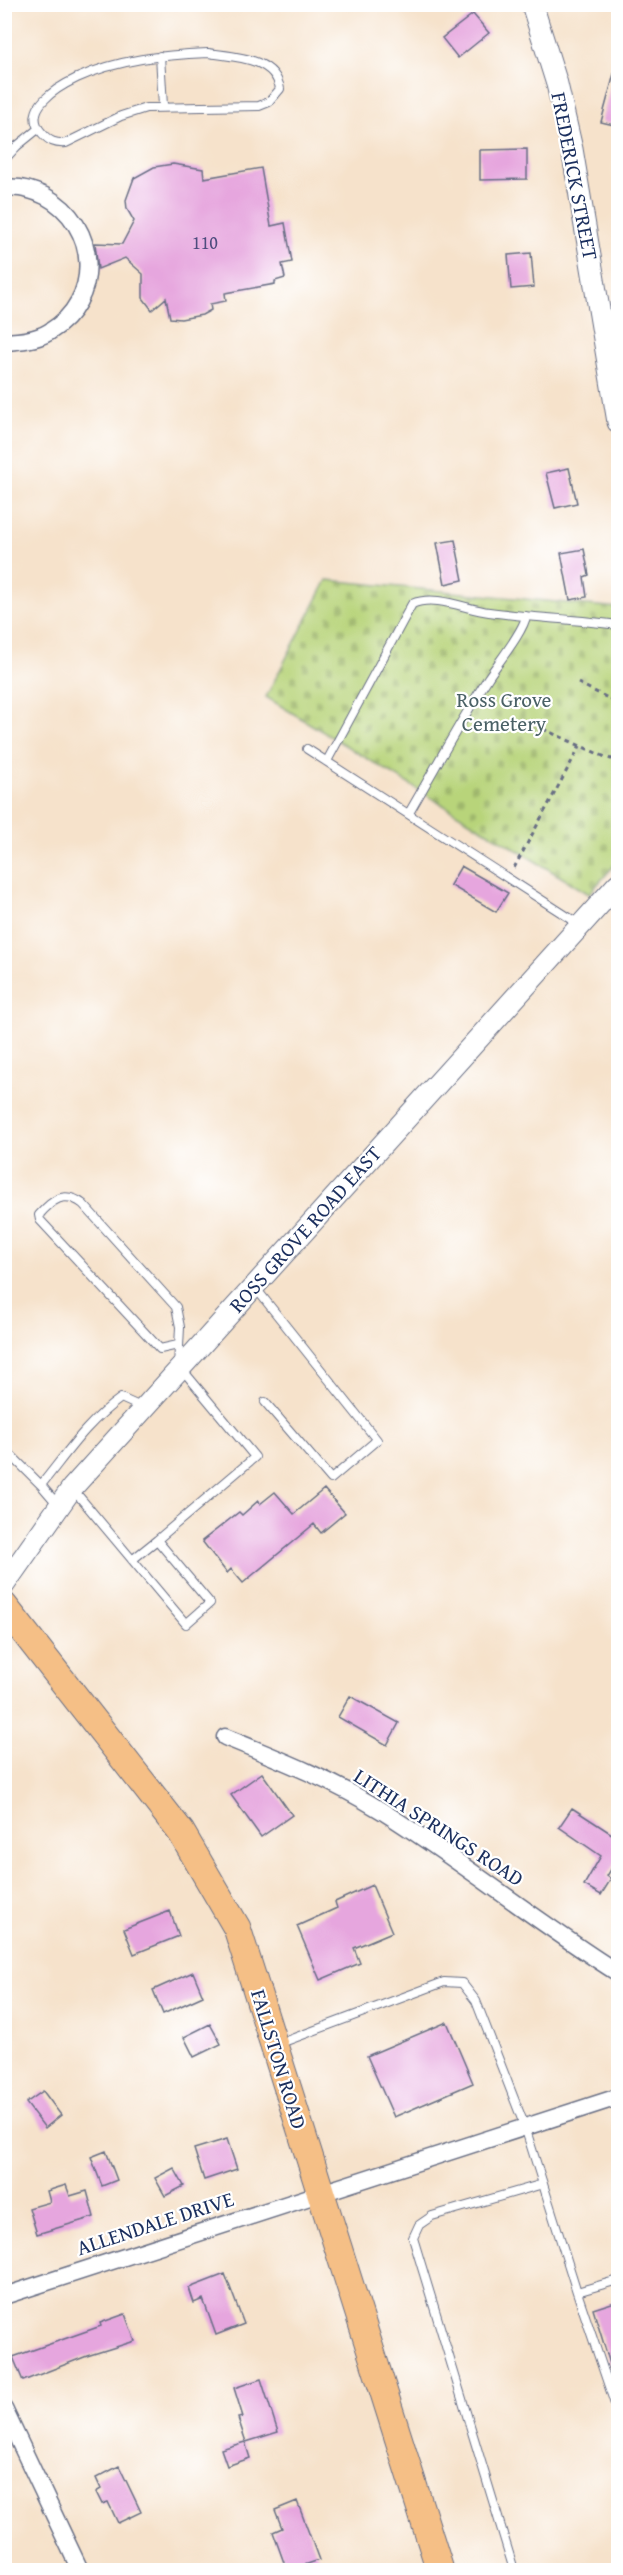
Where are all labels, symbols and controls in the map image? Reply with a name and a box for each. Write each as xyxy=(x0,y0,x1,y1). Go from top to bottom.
street label: FREDERICK STREET xyxy=(544,89,607,263)
house number: 110 xyxy=(192,229,218,256)
park label: Ross Grove Cemetery xyxy=(457,684,552,739)
street label: ROSS GROVE ROAD EAST xyxy=(221,1138,389,1319)
street label: LITHIA SPRINGS ROAD xyxy=(348,1760,530,1894)
street label: FALLSTON ROAD xyxy=(243,1985,315,2133)
street label: ALLENDALE DRIVE xyxy=(72,2183,238,2263)

